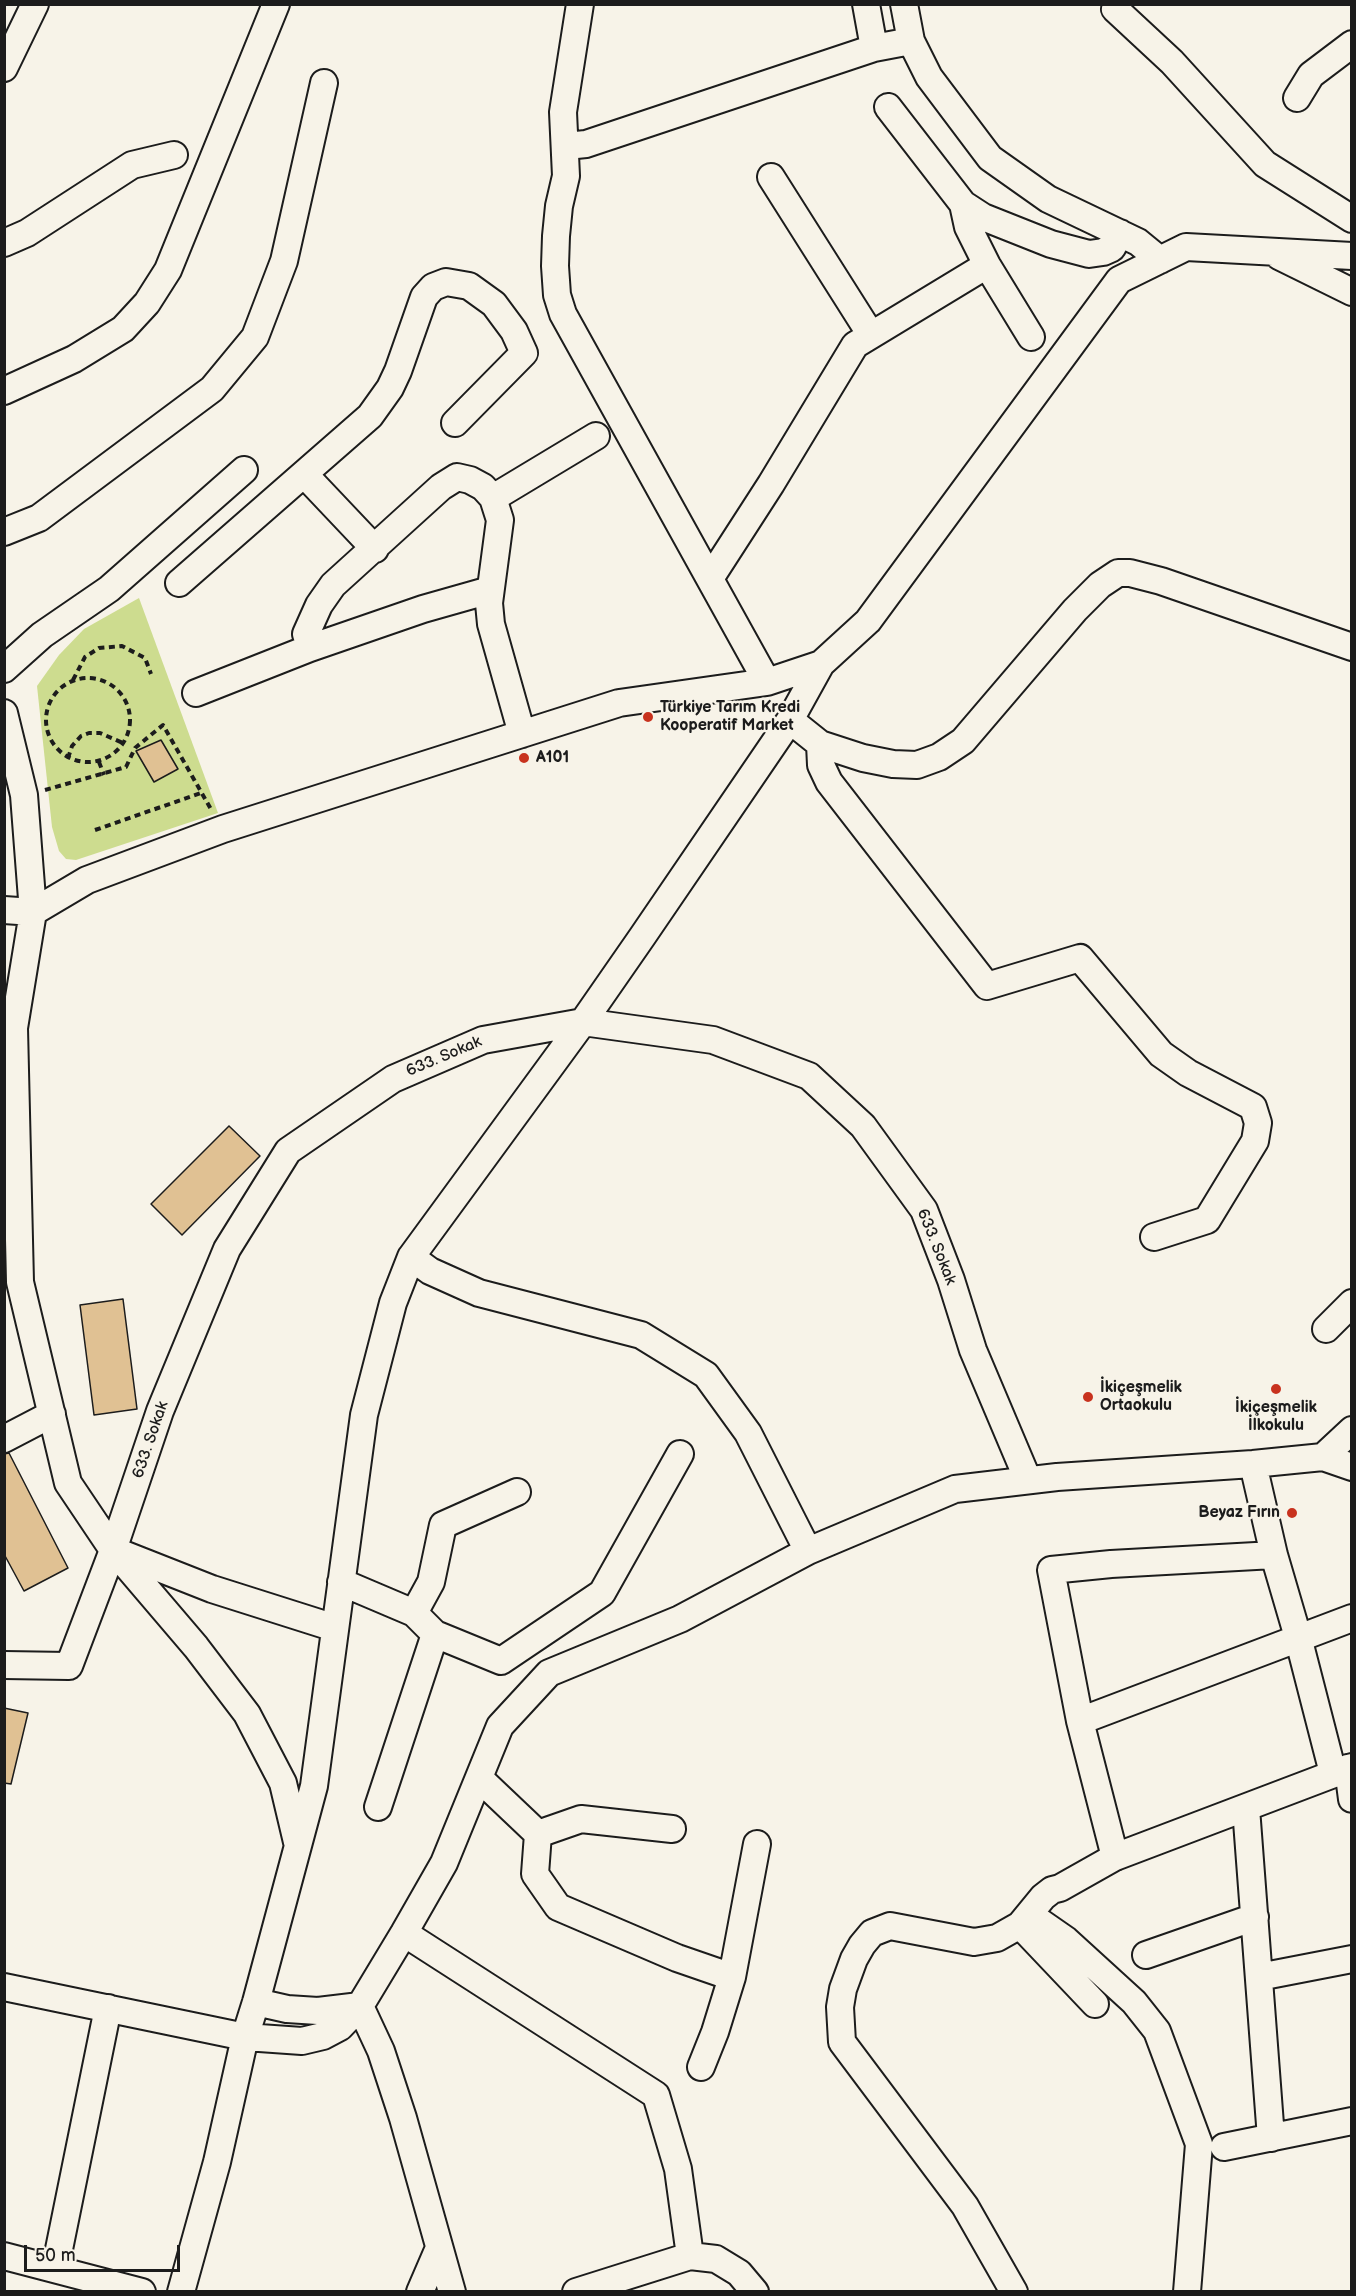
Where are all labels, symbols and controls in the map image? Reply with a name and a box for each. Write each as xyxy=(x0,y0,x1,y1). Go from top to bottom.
place label: Türkiye Tarım Kredi Kooperatif Market xyxy=(660,698,800,736)
marker: Türkiye Tarım Kredi Kooperatif Market xyxy=(641,710,655,724)
place label: A101 xyxy=(536,748,569,768)
marker: A101 xyxy=(517,751,531,765)
street label: 633. Sokak xyxy=(403,1033,485,1081)
street label: 633. Sokak xyxy=(912,1206,960,1288)
place label: İkiçeşmelik Ortaokulu xyxy=(1100,1378,1182,1416)
marker: İkiçeşmelik İlkokulu xyxy=(1269,1382,1283,1396)
marker: İkiçeşmelik Ortaokulu xyxy=(1081,1390,1095,1404)
place label: İkiçeşmelik İlkokulu xyxy=(1235,1398,1317,1436)
street label: 633. Sokak xyxy=(129,1399,173,1481)
place label: Beyaz Fırın xyxy=(1198,1503,1280,1523)
marker: Beyaz Fırın xyxy=(1285,1506,1299,1520)
scale bar xyxy=(27,2233,183,2271)
text: 50 m xyxy=(35,2245,76,2266)

